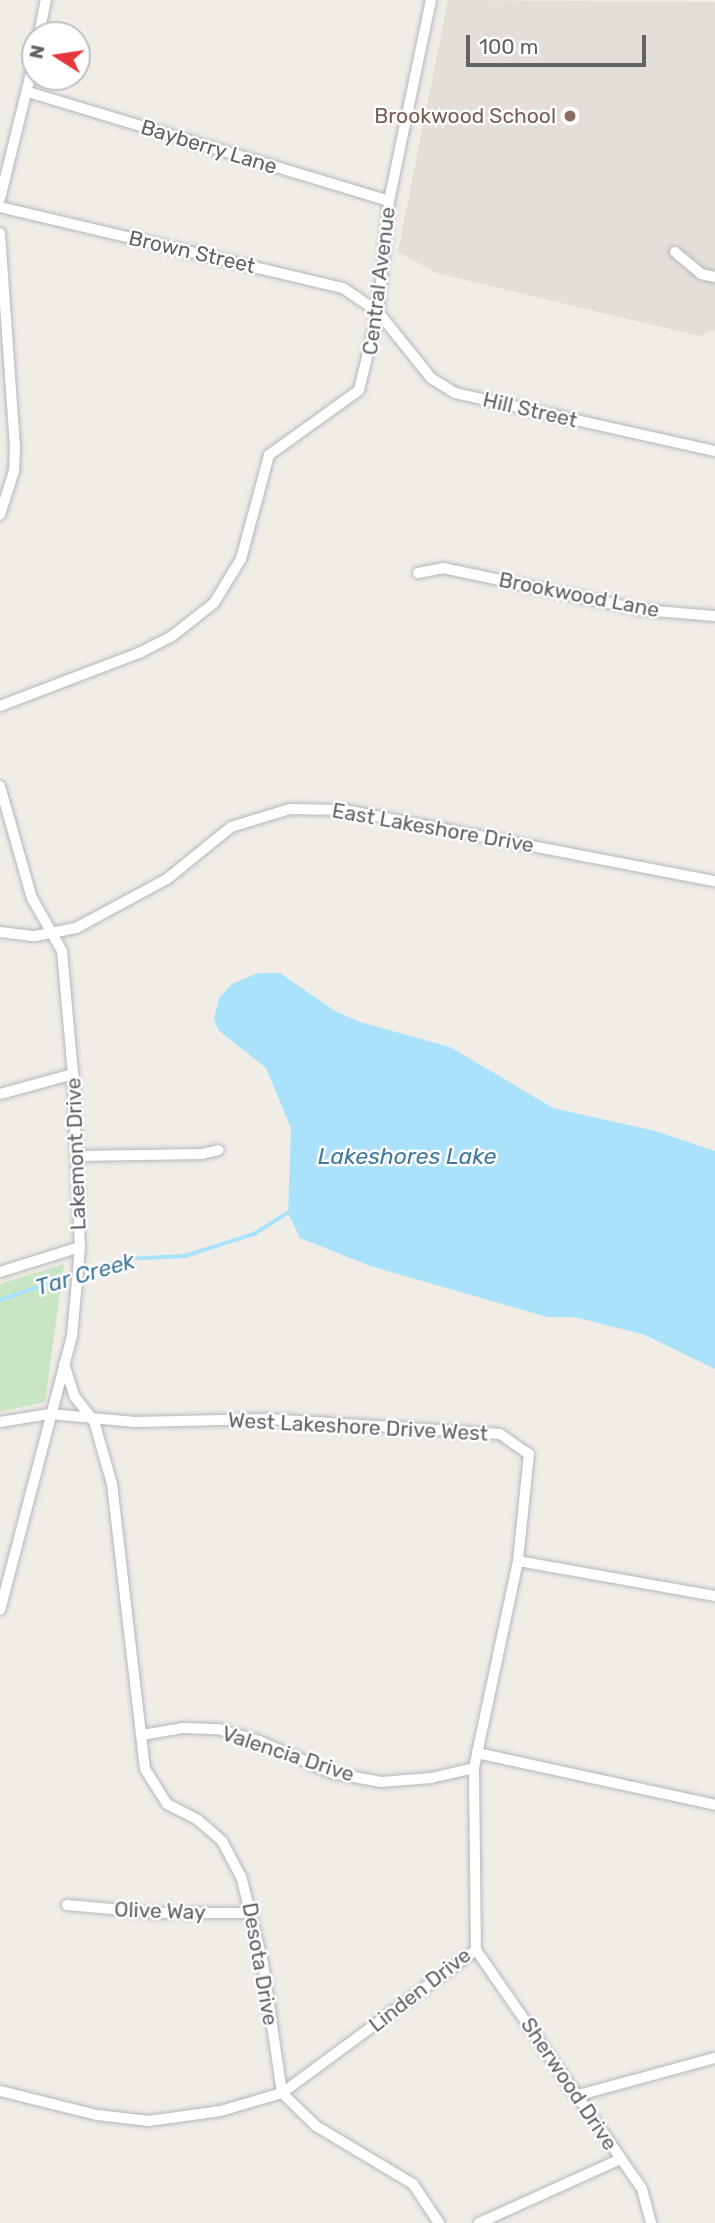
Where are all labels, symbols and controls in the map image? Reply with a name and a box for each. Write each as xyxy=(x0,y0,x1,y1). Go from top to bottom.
north arrow xyxy=(21,21,91,91)
scale bar xyxy=(470,21,650,65)
text: 100 m xyxy=(479,34,538,59)
text: N xyxy=(24,43,50,61)
place label: Brookwood School xyxy=(374,103,556,129)
marker: Brookwood School xyxy=(562,108,578,124)
street label: Bayberry Lane xyxy=(138,114,280,180)
street label: Central Avenue xyxy=(357,205,401,357)
street label: Brown Street xyxy=(126,225,258,279)
street label: Hill Street xyxy=(480,387,580,433)
street label: Brookwood Lane xyxy=(497,567,661,623)
street label: East Lakeshore Drive xyxy=(330,798,536,858)
street label: Lakemont Drive xyxy=(61,1077,91,1231)
water label: Lakeshores Lake xyxy=(318,1142,496,1170)
water label: Tar Creek xyxy=(32,1247,138,1301)
street label: West Lakeshore Drive West xyxy=(227,1408,489,1446)
street label: Valencia Drive xyxy=(219,1721,357,1787)
street label: Olive Way xyxy=(114,1897,206,1925)
street label: Desota Drive xyxy=(237,1901,283,2027)
street label: Linden Drive xyxy=(364,1942,476,2038)
street label: Sherwood Drive xyxy=(515,2013,623,2155)

